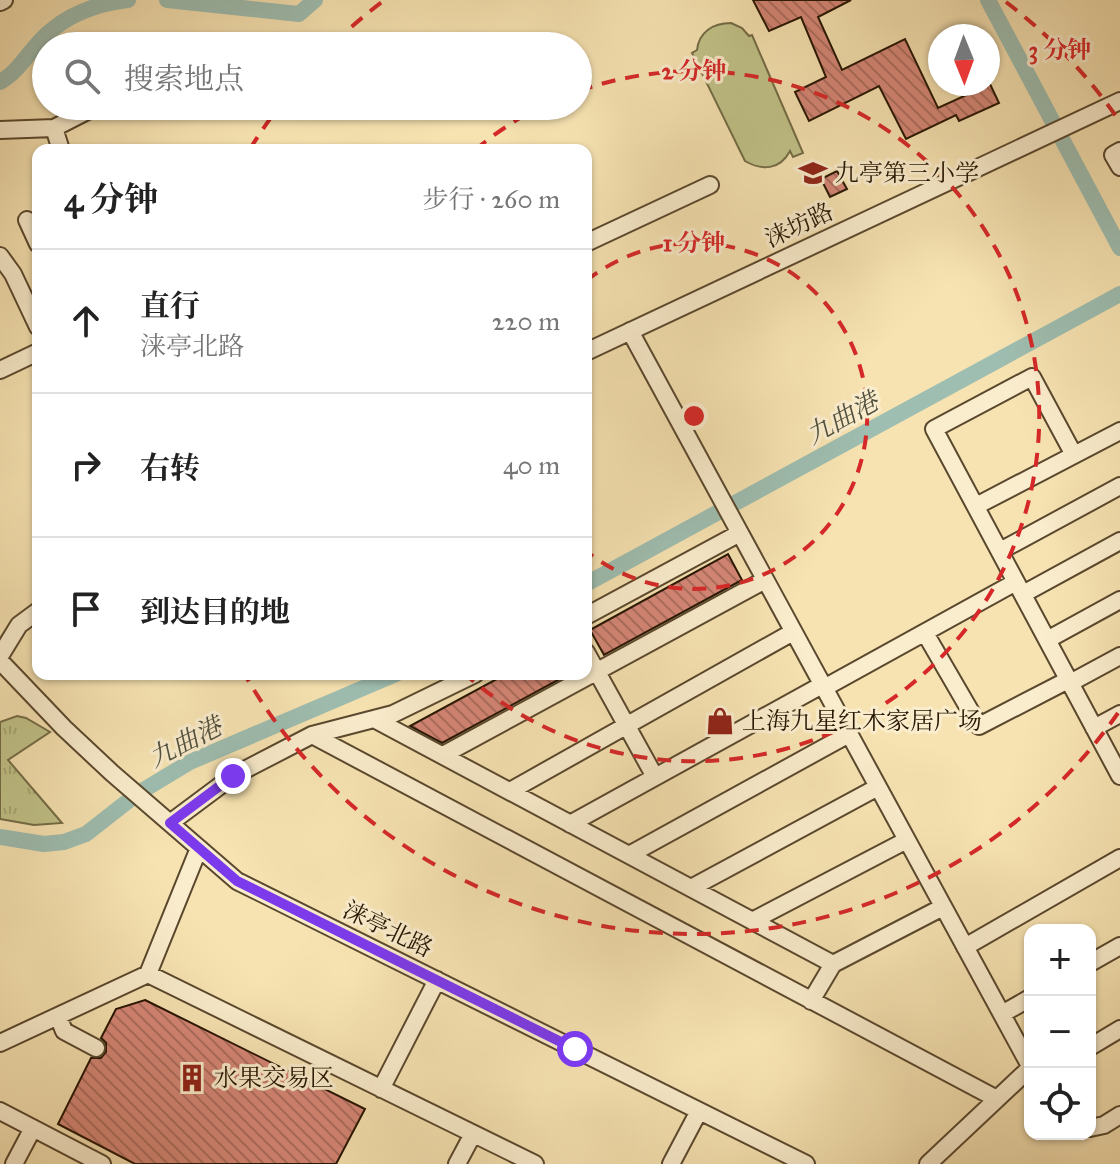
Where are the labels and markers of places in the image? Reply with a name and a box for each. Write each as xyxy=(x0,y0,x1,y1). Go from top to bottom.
school or university icon: 九亭第三小学 xyxy=(798,158,828,188)
place label: 九亭第三小学 xyxy=(835,158,979,188)
centre of rings xyxy=(680,402,708,430)
shop icon: 上海九星红木家居广场 xyxy=(705,706,735,736)
place label: 上海九星红木家居广场 xyxy=(742,706,982,736)
building icon: 水果交易区 xyxy=(177,1063,207,1093)
place label: 水果交易区 xyxy=(214,1063,334,1093)

